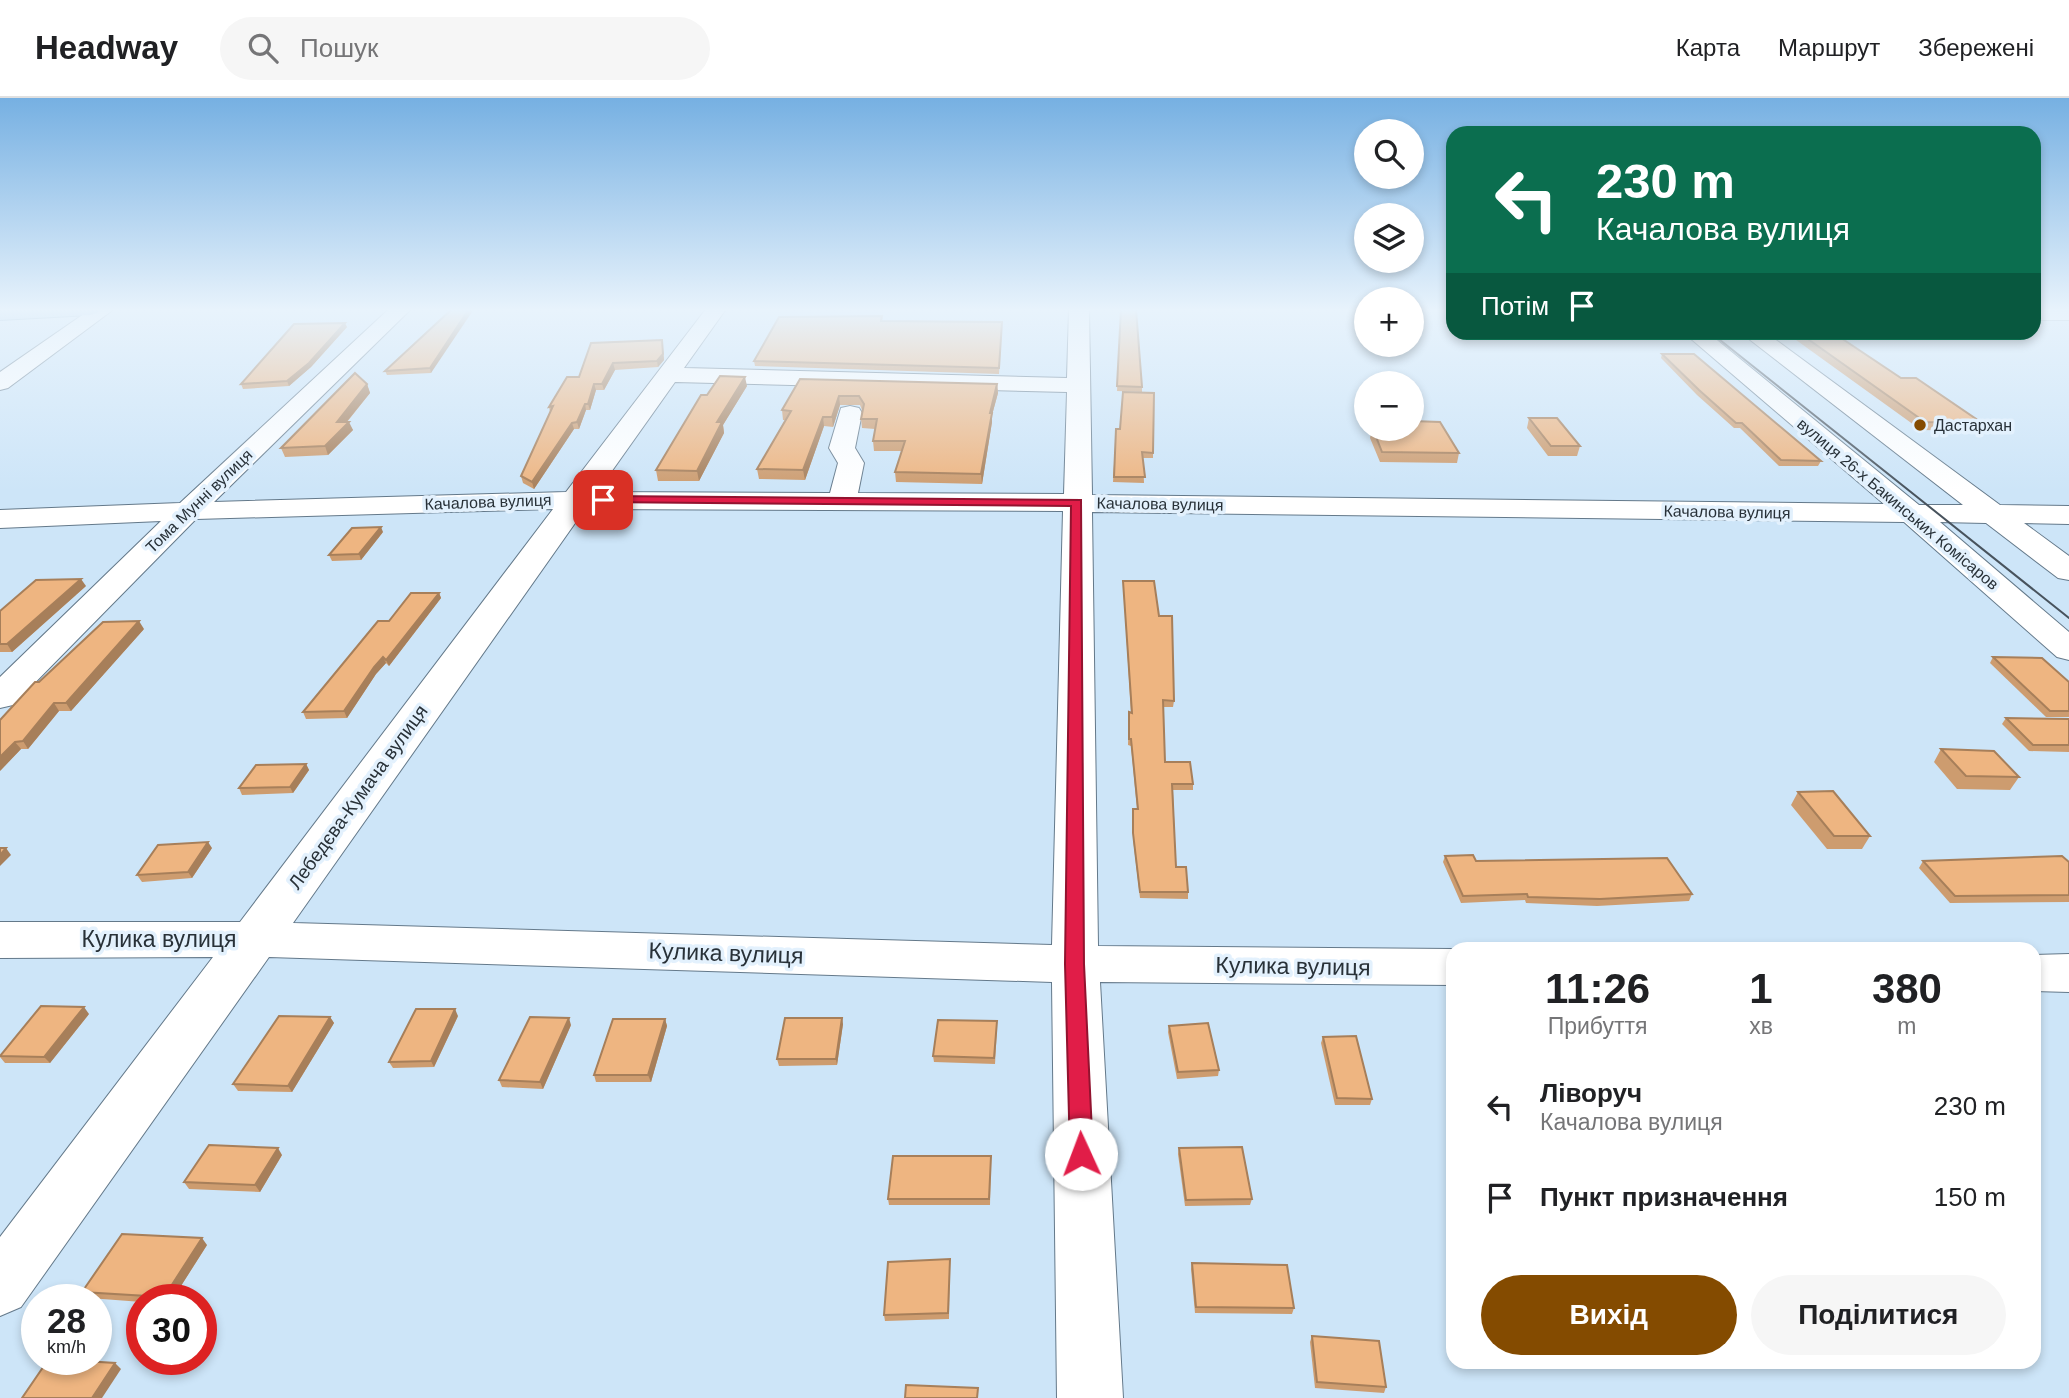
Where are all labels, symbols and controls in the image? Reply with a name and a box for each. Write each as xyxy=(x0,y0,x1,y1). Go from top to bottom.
search box xyxy=(220,17,710,80)
text: Headway xyxy=(35,29,178,66)
icon: search xyxy=(244,29,282,67)
text: Пошук xyxy=(300,33,378,63)
text: Карта xyxy=(1676,34,1740,61)
text: Маршрут xyxy=(1778,34,1880,61)
text: Збережені xyxy=(1918,34,2034,61)
map controls xyxy=(1354,119,1424,441)
button: search xyxy=(1354,119,1424,189)
icon: left xyxy=(1481,154,1572,245)
text: 230 m xyxy=(1596,154,1735,208)
button: layers xyxy=(1354,203,1424,273)
text: Качалова вулиця xyxy=(1596,211,1850,247)
button: + xyxy=(1354,287,1424,357)
icon: arrive xyxy=(1563,287,1601,325)
text: Потім xyxy=(1481,291,1549,321)
button: − xyxy=(1354,371,1424,441)
street label: вулиця 26-х Бакинських Комісаров xyxy=(1794,415,2002,593)
marker: Дастархан xyxy=(1912,417,1928,433)
place label: Дастархан xyxy=(1934,417,2012,434)
street label: Тома Мунні вулиця xyxy=(142,446,256,556)
pin xyxy=(573,470,633,530)
icon: arrive xyxy=(584,481,622,519)
street label: Качалова вулиця xyxy=(424,491,552,513)
street label: Качалова вулиця xyxy=(1096,494,1224,514)
street label: Качалова вулиця xyxy=(1663,502,1791,522)
street label: Лебедєва-Кумача вулиця xyxy=(284,701,432,893)
street label: Кулика вулиця xyxy=(81,926,237,952)
street label: Кулика вулиця xyxy=(648,937,804,969)
street label: Кулика вулиця xyxy=(1215,952,1371,980)
text: 11:26 xyxy=(1545,965,1650,1012)
text: 1 xyxy=(1749,965,1773,1012)
text: 380 xyxy=(1872,965,1942,1012)
text: Прибуття xyxy=(1548,1013,1648,1039)
text: хв xyxy=(1749,1013,1773,1039)
text: m xyxy=(1897,1013,1917,1039)
text: Ліворуч xyxy=(1540,1078,1642,1108)
icon: left xyxy=(1481,1088,1519,1126)
text: 230 m xyxy=(1934,1091,2006,1121)
text: Качалова вулиця xyxy=(1540,1109,1723,1135)
position arrow xyxy=(1044,1117,1118,1191)
icon: arrive xyxy=(1481,1179,1519,1217)
text: Пункт призначення xyxy=(1540,1182,1788,1212)
text: 150 m xyxy=(1934,1182,2006,1212)
button: Вихід xyxy=(1481,1275,1737,1355)
button: Поділитися xyxy=(1751,1275,2006,1355)
speed limit sign: 30 xyxy=(126,1284,217,1375)
text: 28 xyxy=(47,1301,86,1340)
text: km/h xyxy=(47,1337,86,1357)

